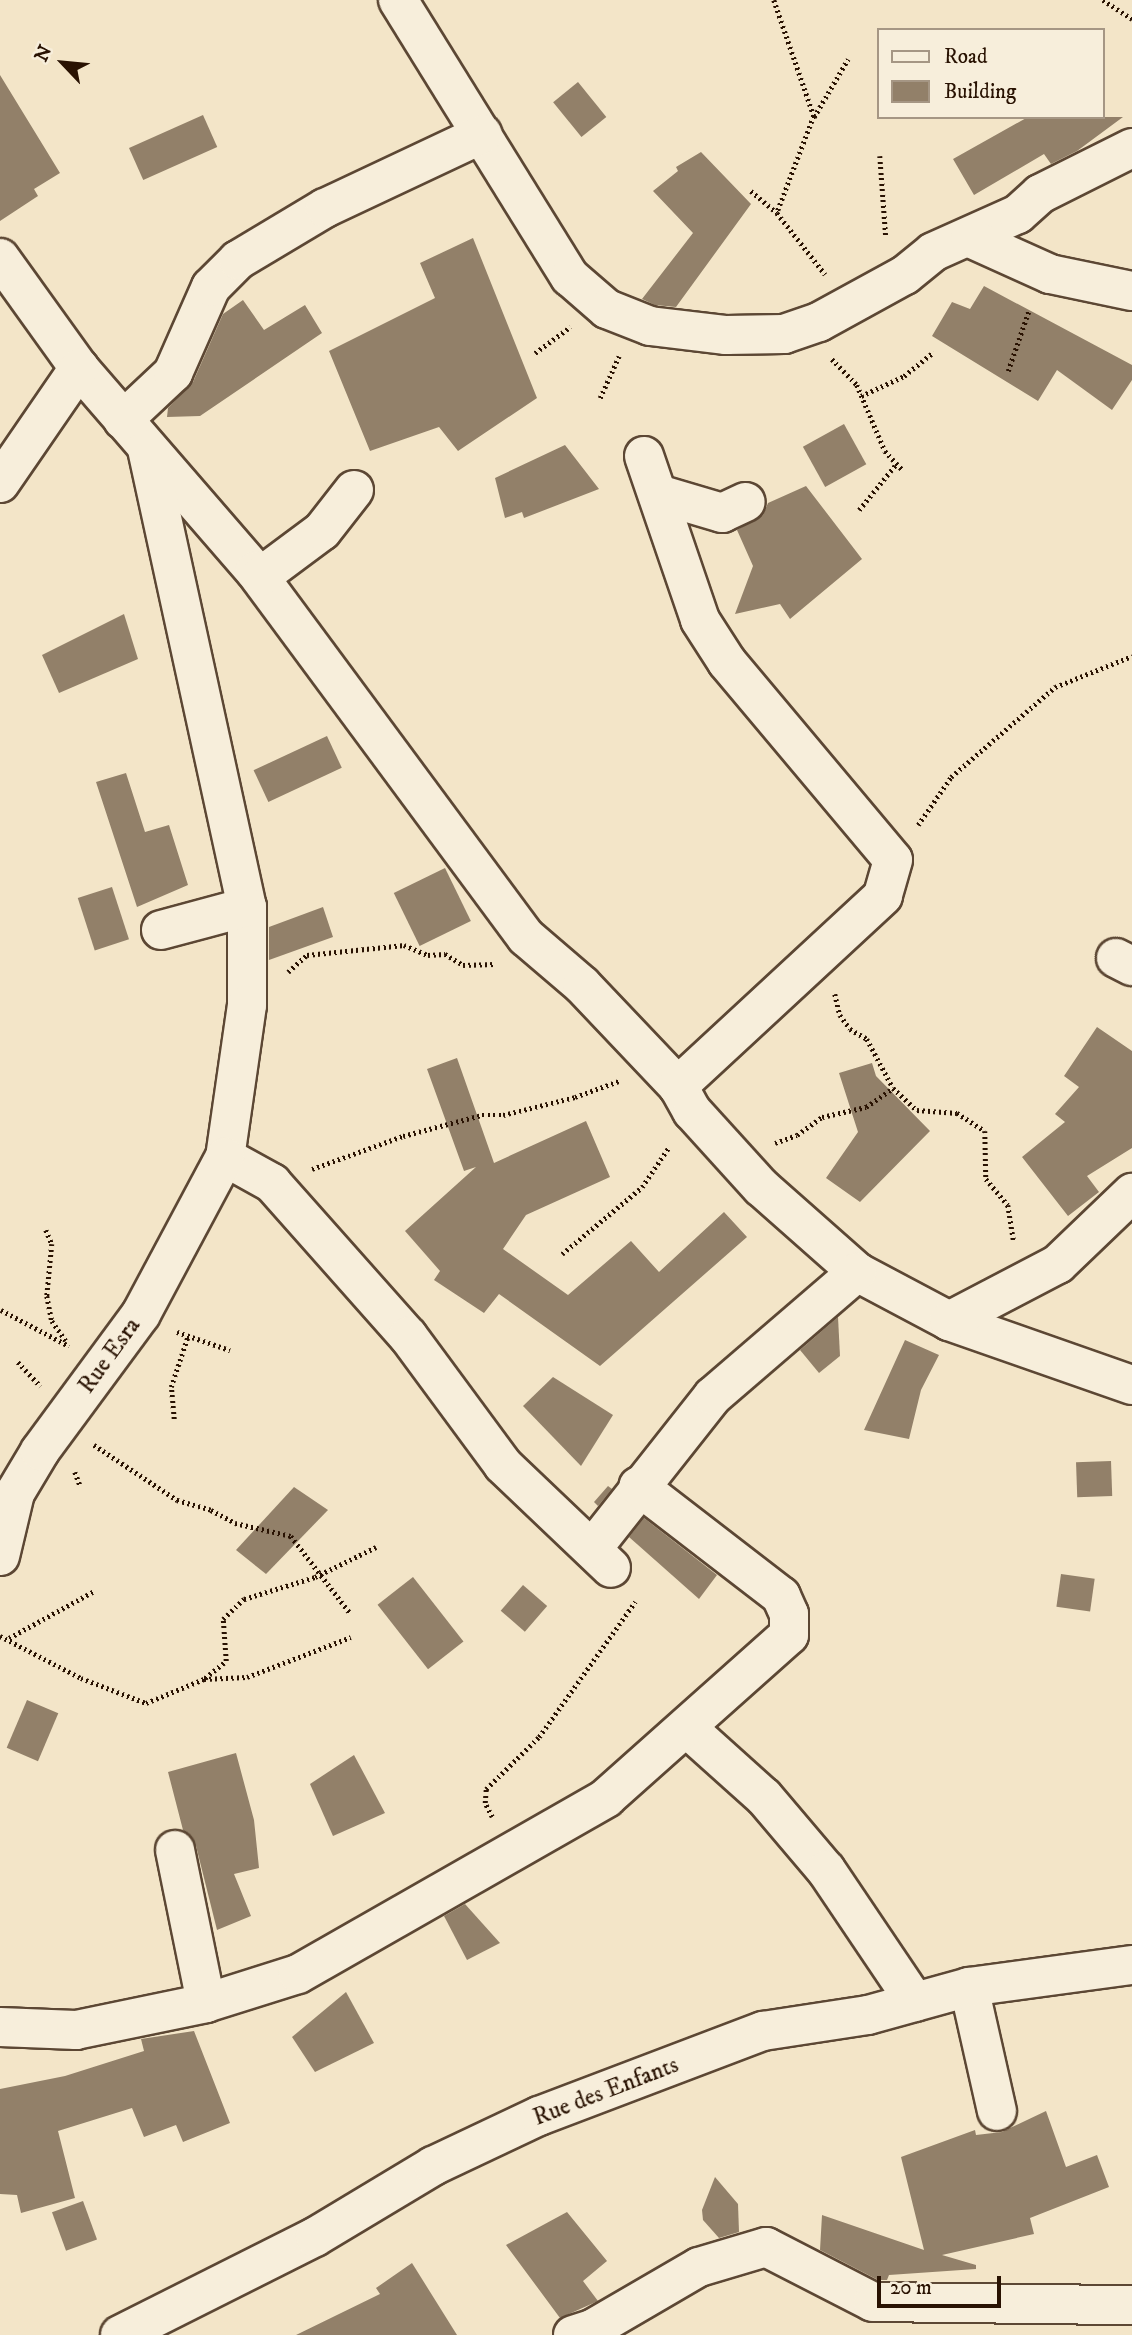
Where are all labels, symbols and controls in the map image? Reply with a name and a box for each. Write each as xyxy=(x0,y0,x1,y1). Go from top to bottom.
north arrow xyxy=(28,28,98,98)
legend xyxy=(876,28,1104,119)
text: N xyxy=(30,42,57,66)
text: Road xyxy=(944,44,988,70)
text: Building xyxy=(944,79,1016,105)
street label: Rue Esra xyxy=(73,1312,147,1400)
street label: Rue des Enfants xyxy=(529,2051,683,2133)
scale bar xyxy=(880,2262,1004,2306)
text: 20 m xyxy=(890,2275,932,2301)

